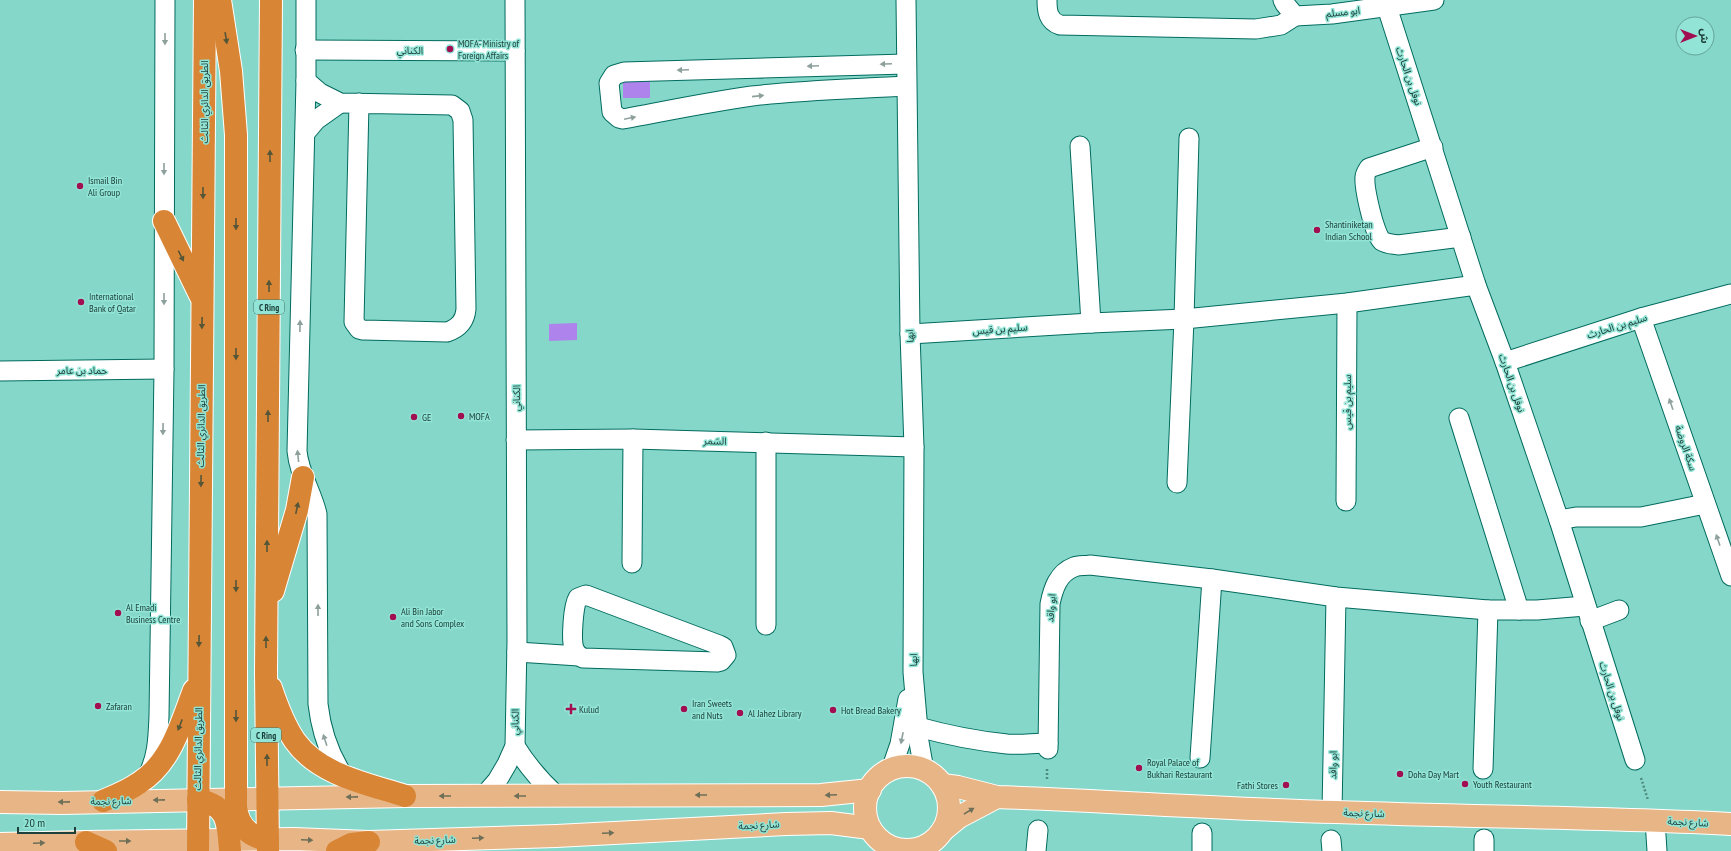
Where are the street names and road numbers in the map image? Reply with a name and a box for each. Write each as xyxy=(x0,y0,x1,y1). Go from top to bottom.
street label: ابو مسلم xyxy=(1325,4,1361,21)
street label: الكناني xyxy=(397,44,423,58)
street label: نوفل بن الحارث xyxy=(1393,45,1425,107)
street label: الطريق الدائري الثالث xyxy=(198,60,212,144)
road number: C Ring xyxy=(254,300,284,314)
street label: سليم بن الحارث xyxy=(1585,311,1649,342)
street label: سليم بن قيس xyxy=(972,321,1028,338)
street label: ابها xyxy=(903,329,917,343)
street label: نوفل بن الحارث xyxy=(1496,352,1528,414)
street label: حماد بن عامر xyxy=(56,364,107,377)
street label: سليم بن قيس xyxy=(1341,374,1355,430)
street label: الطريق الدائري الثالث xyxy=(194,384,210,468)
street label: الكناني xyxy=(510,385,524,411)
street label: سكة الروضة xyxy=(1672,424,1700,473)
street label: السَمر xyxy=(702,434,727,448)
street label: ابو واقد xyxy=(1043,593,1059,623)
street label: ابها xyxy=(907,653,920,667)
street label: نوفل بن الحارث xyxy=(1596,660,1628,722)
street label: الطريق الدائري الثالث xyxy=(191,707,207,791)
street label: الكناني xyxy=(508,709,523,735)
road number: C Ring xyxy=(251,728,281,742)
street label: ابو واقد xyxy=(1326,751,1340,779)
street label: شارع نجمة xyxy=(90,794,132,809)
street label: شارع نجمة xyxy=(1343,806,1385,821)
street label: شارع نجمة xyxy=(1667,814,1709,831)
street label: شارع نجمة xyxy=(738,817,780,834)
street label: شارع نجمة xyxy=(414,833,456,848)

